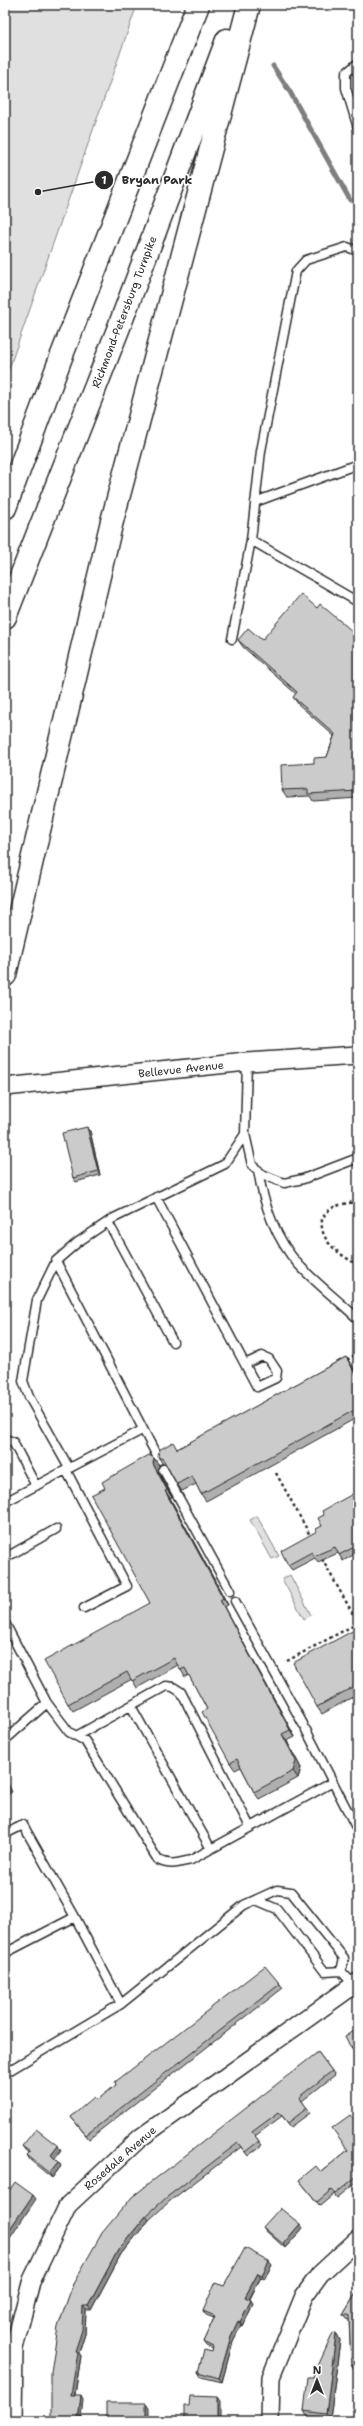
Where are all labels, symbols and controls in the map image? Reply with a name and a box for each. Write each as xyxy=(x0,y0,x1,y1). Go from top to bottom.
callout: Bryan Park xyxy=(94,168,201,192)
text: 1 xyxy=(101,172,107,188)
text: Bryan Park xyxy=(122,172,192,188)
street label: Richmond-Petersburg Turnpike xyxy=(89,234,160,390)
street label: Bellevue Avenue xyxy=(137,1058,225,1081)
street label: Rosedale Avenue xyxy=(81,2123,160,2194)
north arrow xyxy=(297,2360,337,2400)
text: N xyxy=(313,2363,322,2378)

